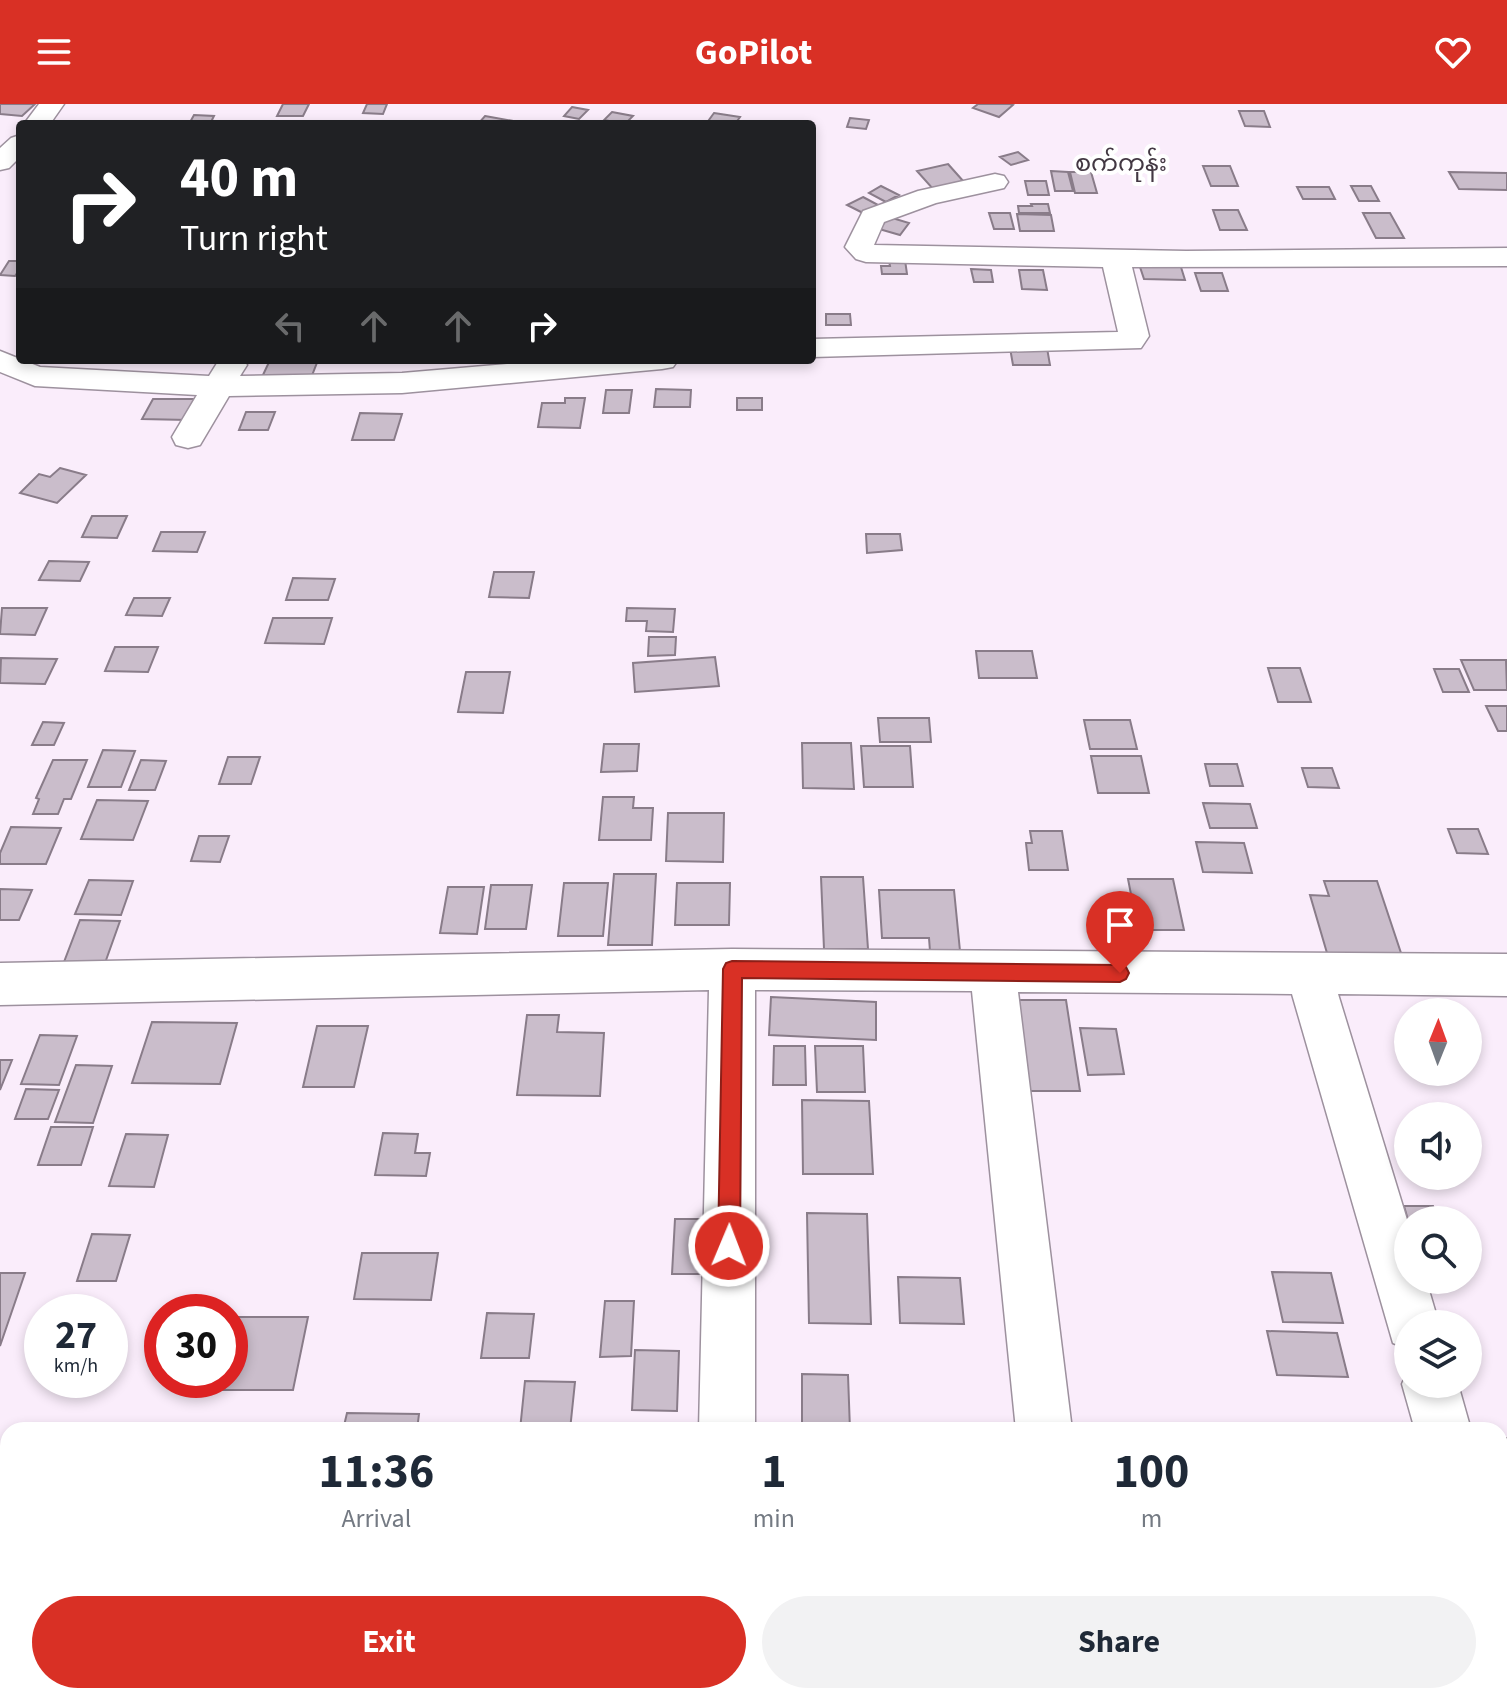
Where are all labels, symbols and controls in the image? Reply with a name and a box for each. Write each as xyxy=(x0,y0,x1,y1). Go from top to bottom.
text: GoPilot xyxy=(695,27,812,78)
icon: menu xyxy=(32,30,76,74)
icon: heart xyxy=(1431,30,1475,74)
text: 40 m xyxy=(180,139,298,218)
district label: စက်ကုန်း xyxy=(1075,146,1167,182)
icon: right xyxy=(48,152,152,256)
text: Turn right xyxy=(180,213,328,264)
icon: left xyxy=(268,304,312,348)
icon: ahead xyxy=(352,304,396,348)
icon: ahead xyxy=(436,304,480,348)
icon: right xyxy=(520,304,564,348)
pin xyxy=(1086,891,1154,973)
icon: arrive xyxy=(1098,903,1142,947)
north arrow xyxy=(1394,998,1482,1086)
map controls xyxy=(1394,998,1482,1398)
button: sound xyxy=(1394,1102,1482,1190)
position arrow xyxy=(687,1204,771,1288)
button: search xyxy=(1394,1206,1482,1294)
speed limit sign: 30 xyxy=(144,1294,248,1398)
text: 27 xyxy=(55,1307,97,1364)
button: layers xyxy=(1394,1310,1482,1398)
text: km/h xyxy=(54,1352,98,1380)
text: 11:36 xyxy=(318,1438,434,1506)
text: 1 xyxy=(761,1438,787,1506)
text: 100 xyxy=(1113,1438,1189,1506)
text: Arrival xyxy=(341,1500,411,1537)
text: min xyxy=(753,1500,795,1537)
text: m xyxy=(1141,1500,1162,1537)
button: Exit xyxy=(32,1596,746,1688)
button: Share xyxy=(762,1596,1476,1688)

